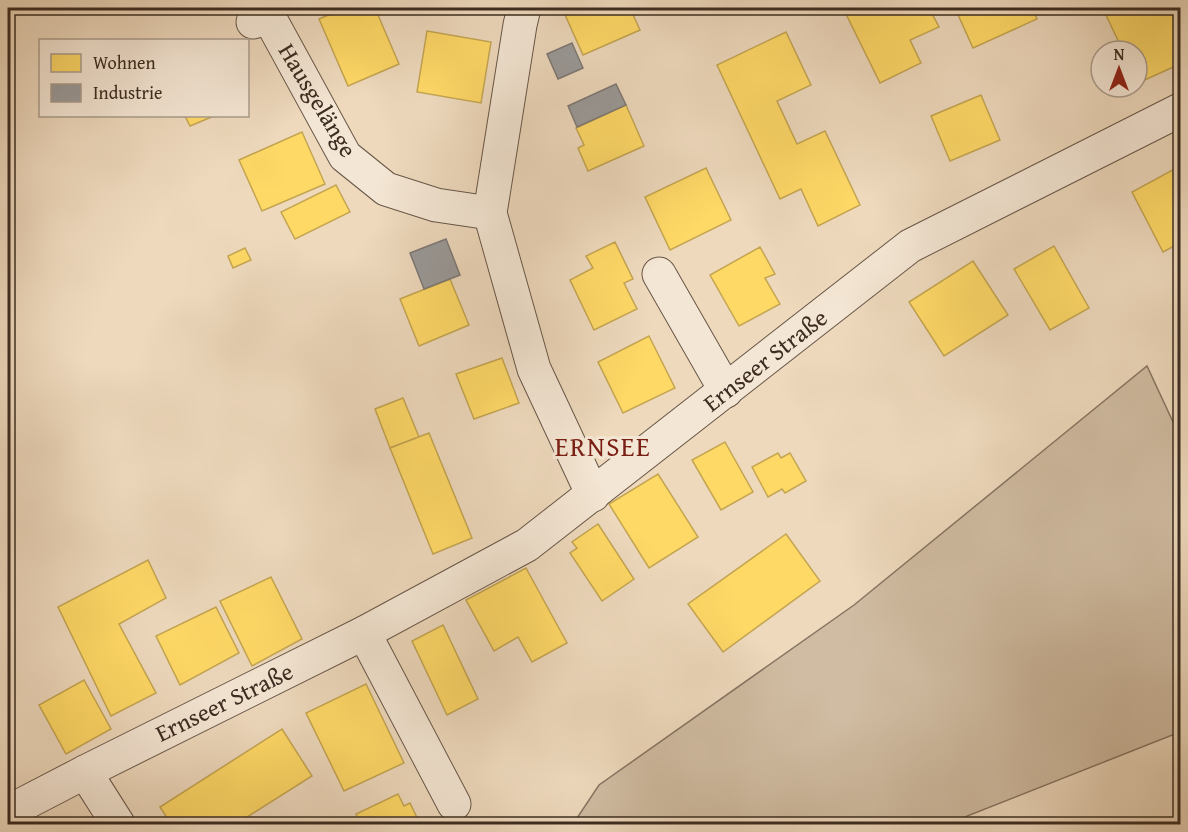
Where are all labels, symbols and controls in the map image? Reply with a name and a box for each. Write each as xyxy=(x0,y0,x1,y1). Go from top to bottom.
street label: Hausgelänge xyxy=(270,36,366,164)
legend xyxy=(39,39,249,117)
north arrow xyxy=(1089,39,1149,99)
text: N xyxy=(1114,42,1125,66)
text: Wohnen xyxy=(93,49,156,76)
text: Industrie xyxy=(93,79,162,106)
street label: Ernseer Straße xyxy=(695,300,835,420)
district label: ERNSEE xyxy=(555,426,651,466)
street label: Ernseer Straße xyxy=(149,654,299,750)

